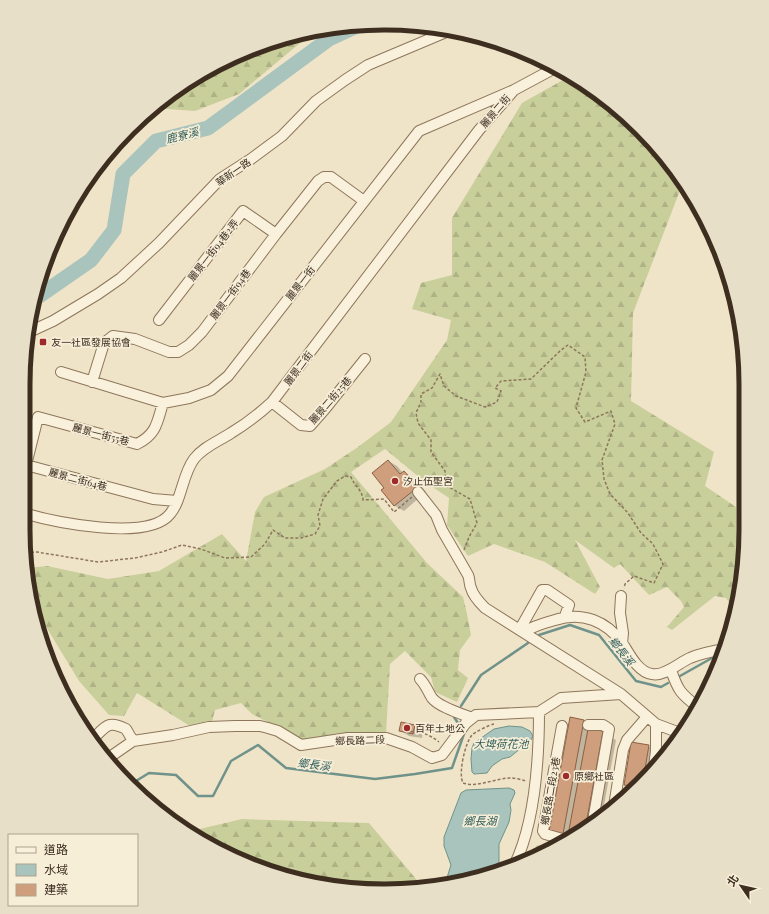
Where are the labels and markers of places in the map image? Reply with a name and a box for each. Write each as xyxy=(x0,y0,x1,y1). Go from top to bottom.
place label: 友一社區發展協會 xyxy=(51,335,131,349)
marker: 友一社區發展協會 xyxy=(38,337,48,347)
place label: 汐止伍聖宮 xyxy=(403,474,453,488)
marker: 汐止伍聖宮 xyxy=(390,476,400,486)
place label: 百年土地公 xyxy=(415,721,465,735)
marker: 百年土地公 xyxy=(402,723,412,733)
place label: 原鄉社區 xyxy=(574,769,614,783)
marker: 原鄉社區 xyxy=(561,771,571,781)

